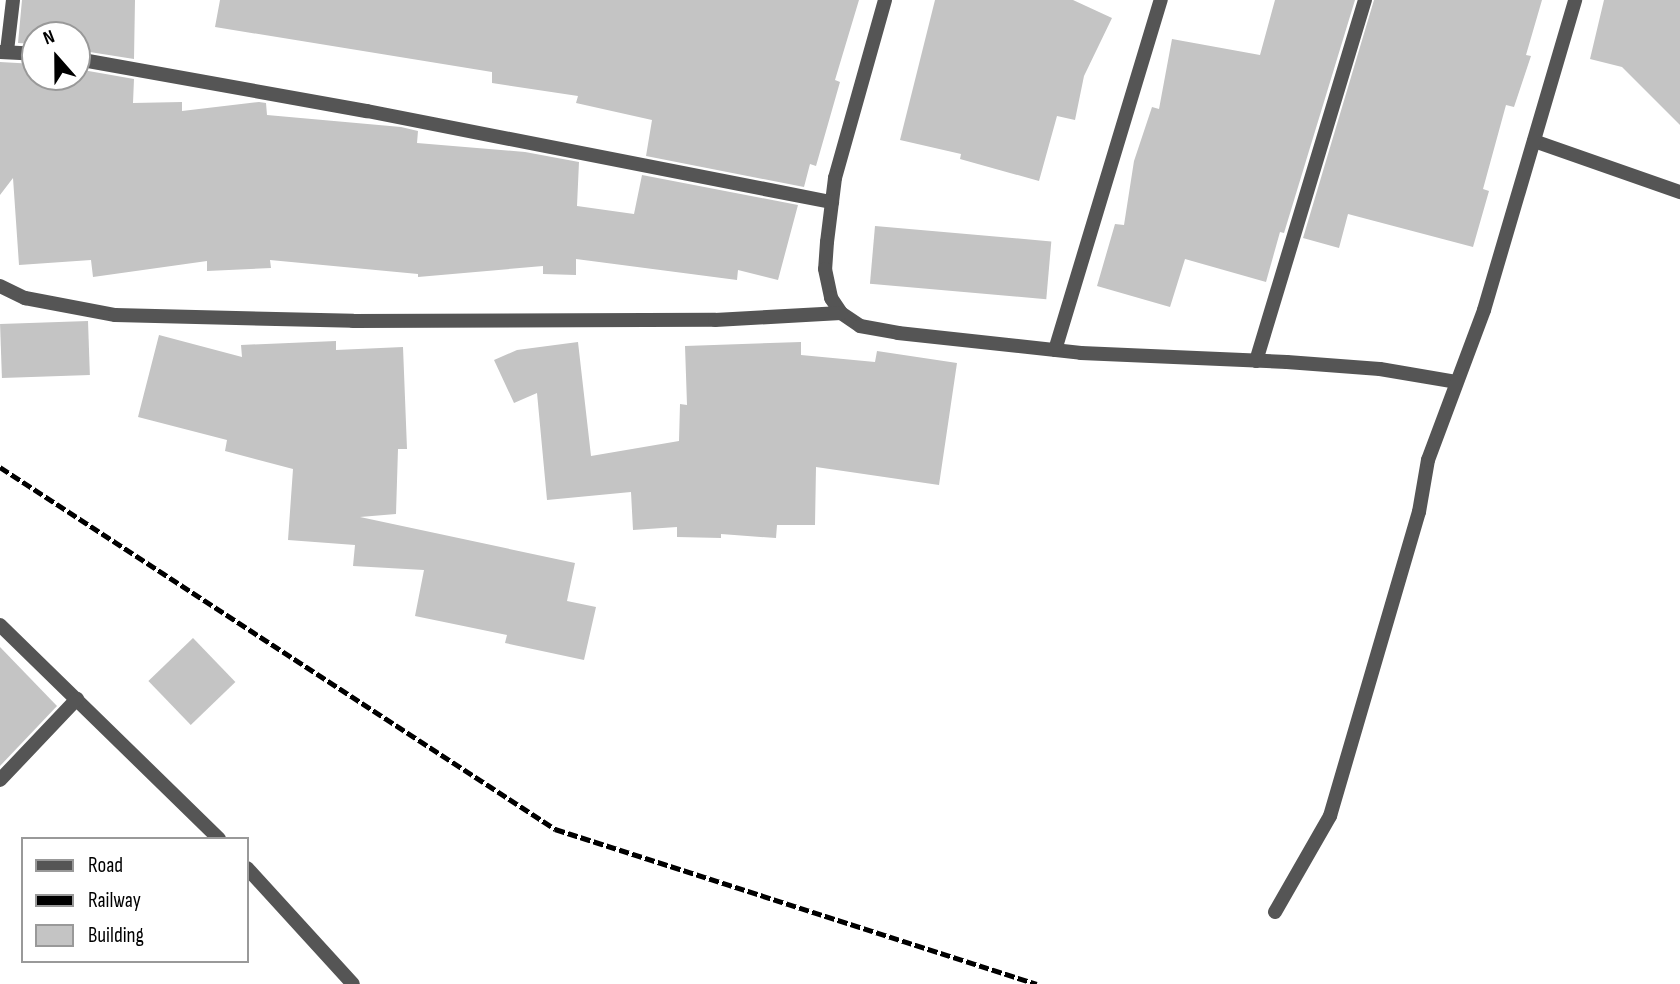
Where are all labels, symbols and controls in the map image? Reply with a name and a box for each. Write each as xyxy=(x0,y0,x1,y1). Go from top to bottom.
north arrow xyxy=(21,21,91,91)
text: N xyxy=(40,25,58,50)
legend xyxy=(21,837,248,963)
text: Road xyxy=(88,853,123,878)
text: Railway xyxy=(88,888,141,913)
text: Building xyxy=(88,923,144,948)

